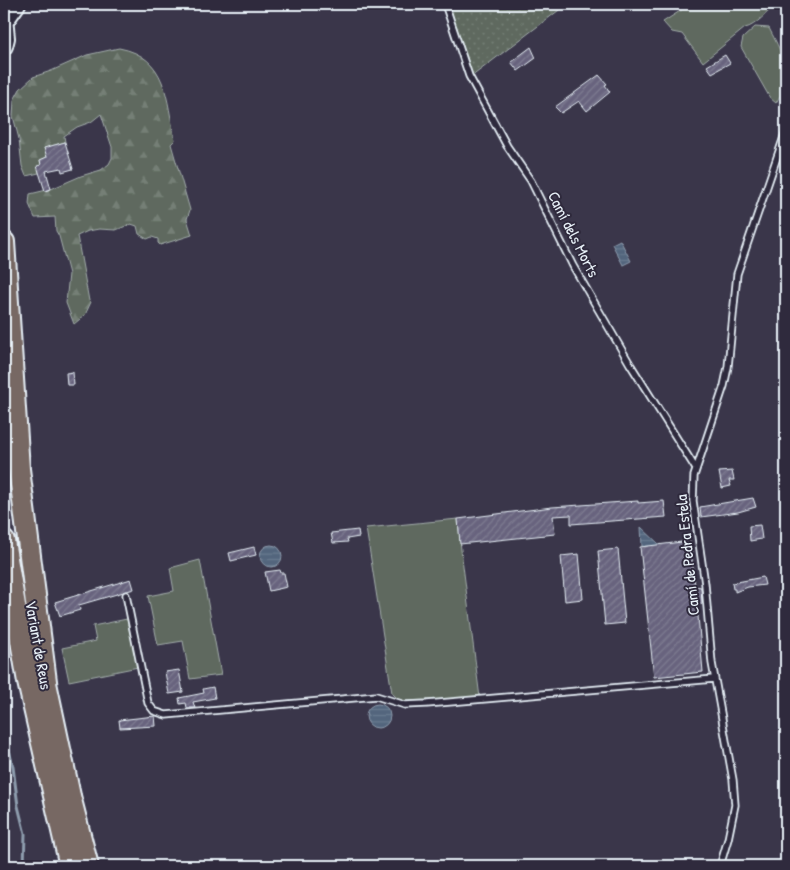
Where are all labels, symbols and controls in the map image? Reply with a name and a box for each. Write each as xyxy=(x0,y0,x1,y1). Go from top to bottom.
street label: Camí dels Morts xyxy=(543,187,605,281)
street label: Camí de Pedra Estela xyxy=(670,493,704,617)
street label: Variant de Reus xyxy=(20,599,58,691)

